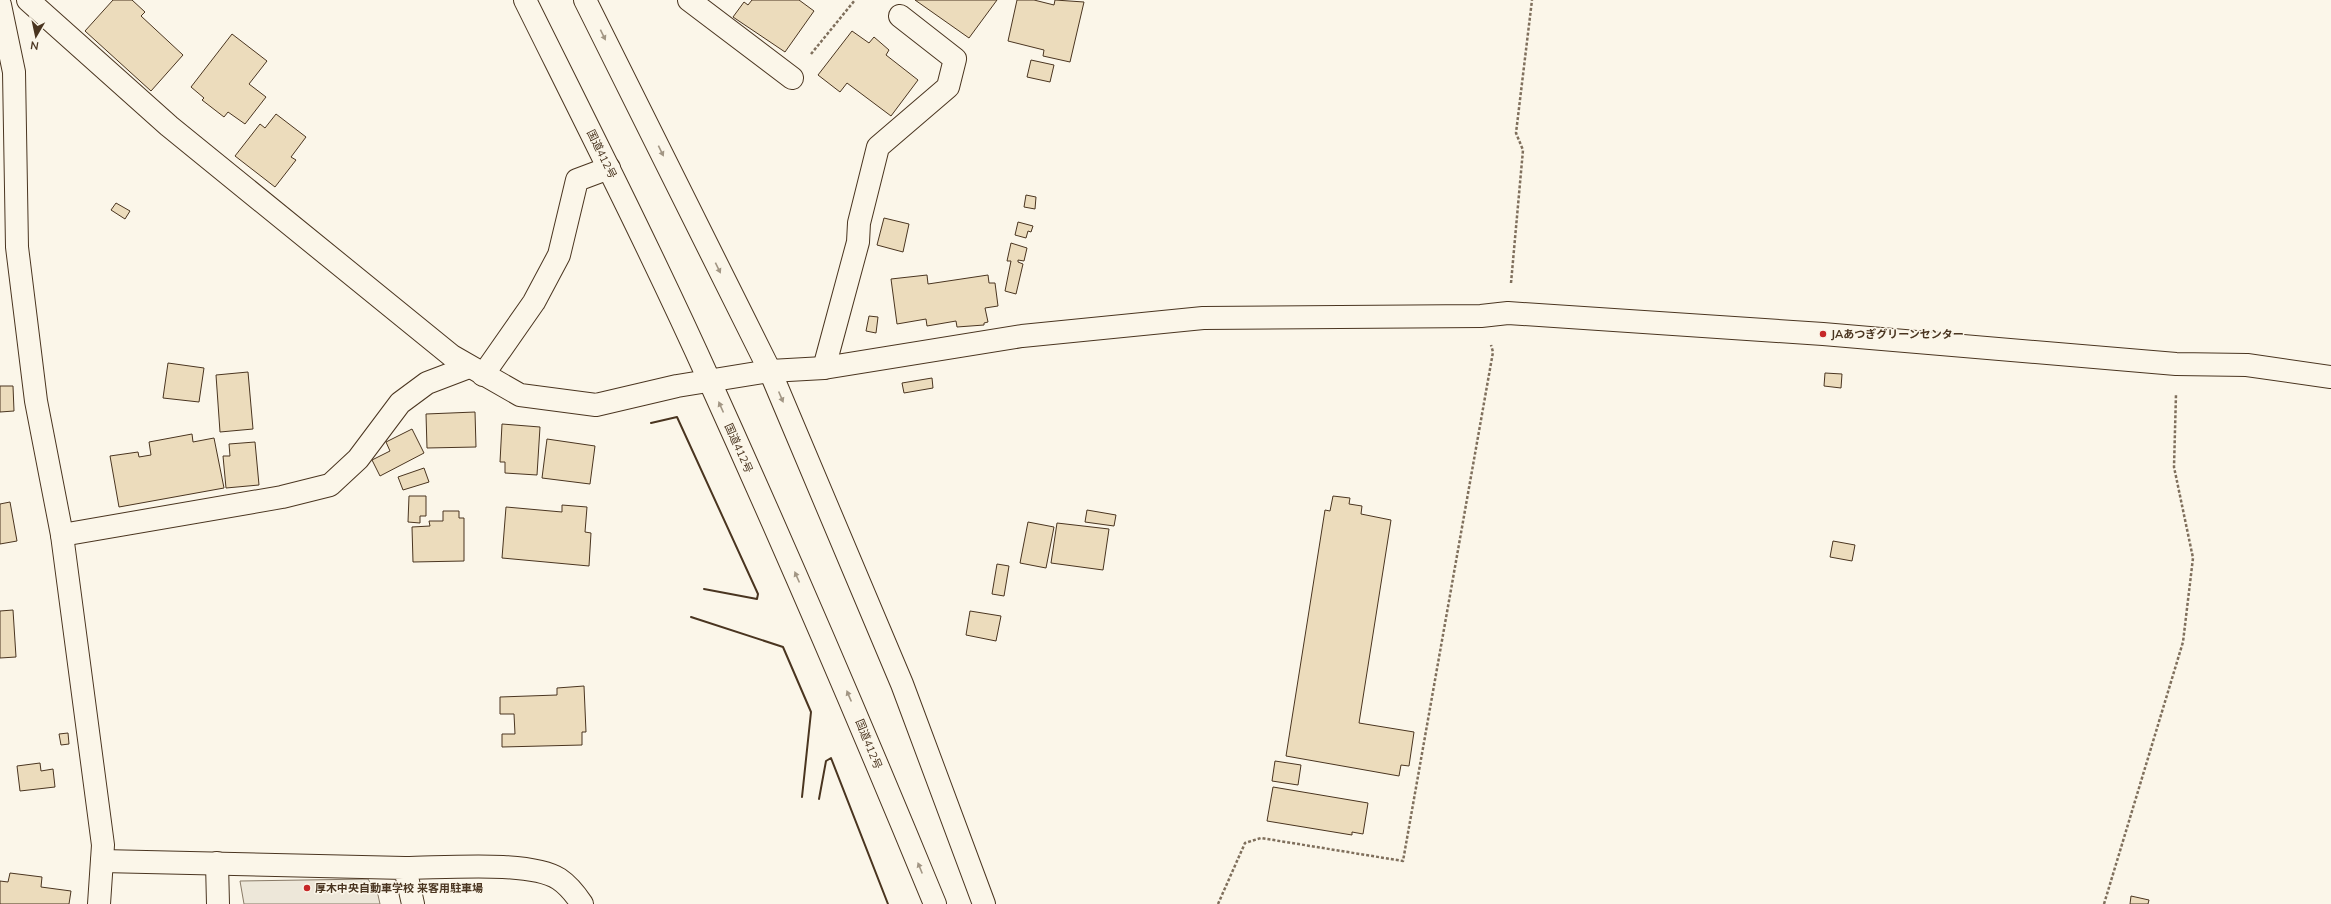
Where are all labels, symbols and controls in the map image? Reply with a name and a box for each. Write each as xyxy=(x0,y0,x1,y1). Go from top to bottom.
north arrow xyxy=(16,16,56,56)
one-way arrow xyxy=(600,29,606,41)
text: N xyxy=(29,38,40,53)
street label: 国道412号 xyxy=(584,127,620,181)
one-way arrow xyxy=(658,146,664,157)
one-way arrow xyxy=(715,262,722,273)
place label: JAあつぎグリーンセンター xyxy=(1831,327,1964,341)
marker: JAあつぎグリーンセンター xyxy=(1818,329,1828,339)
one-way arrow xyxy=(778,392,784,403)
one-way arrow xyxy=(718,401,725,413)
street label: 国道412号 xyxy=(722,421,756,475)
one-way arrow xyxy=(794,571,800,583)
one-way arrow xyxy=(846,689,852,701)
street label: 国道412号 xyxy=(853,717,885,771)
one-way arrow xyxy=(917,862,923,873)
place label: 厚木中央自動車学校 来客用駐車場 xyxy=(315,881,483,895)
marker: 厚木中央自動車学校 来客用駐車場 xyxy=(302,883,312,893)

